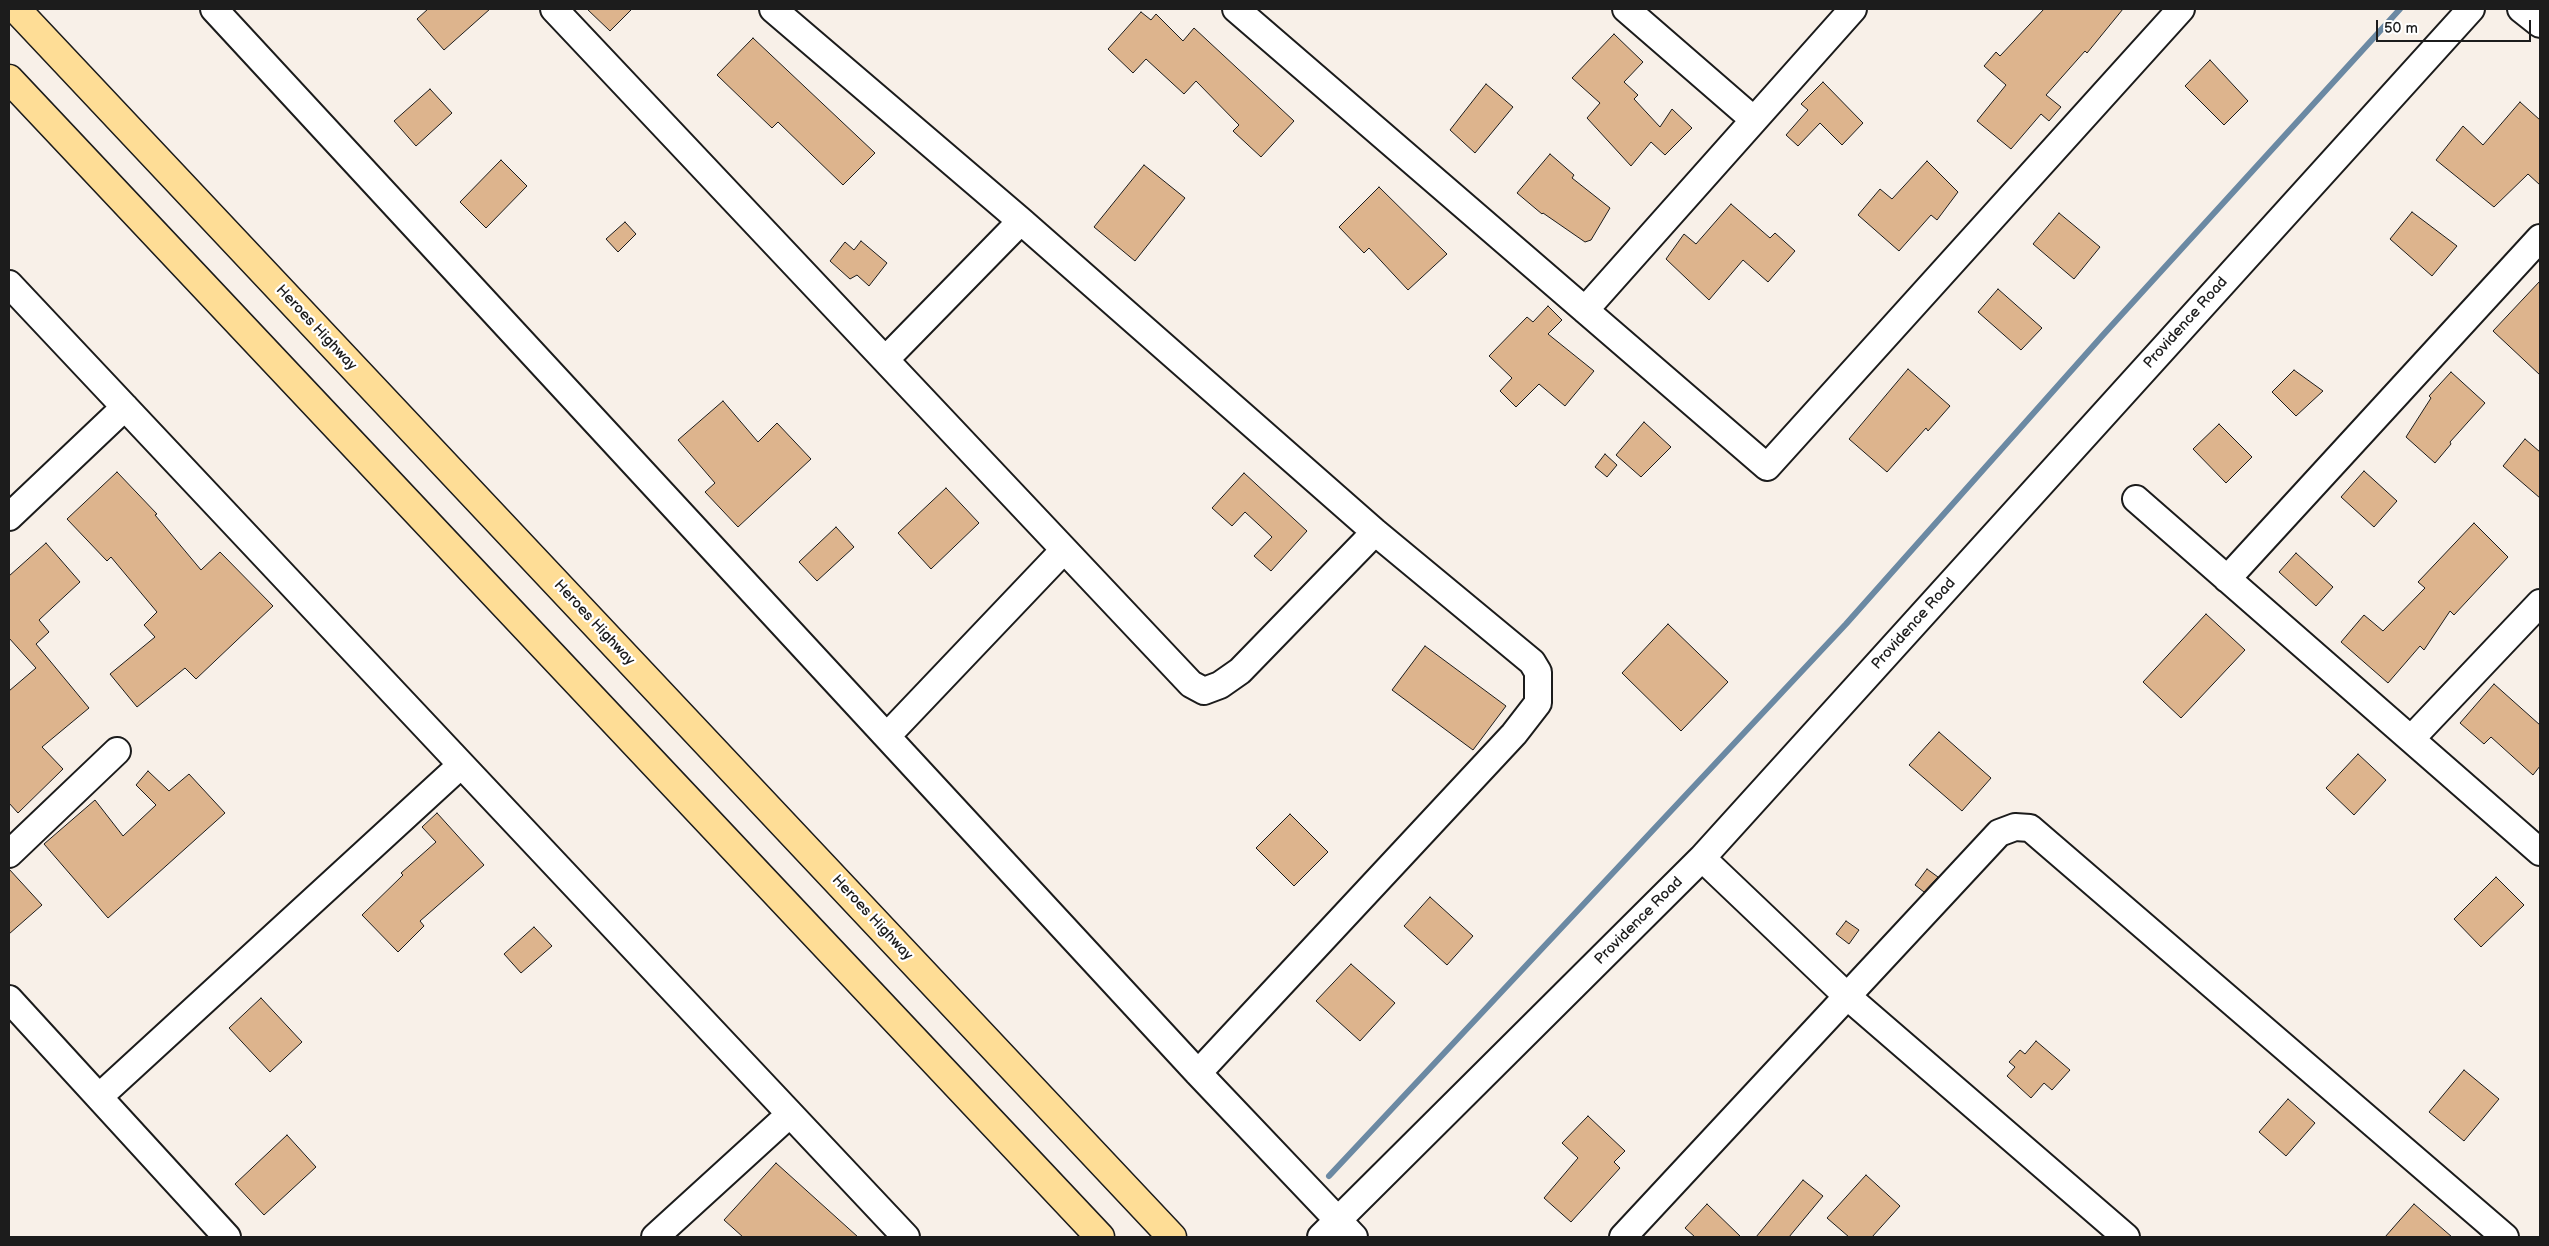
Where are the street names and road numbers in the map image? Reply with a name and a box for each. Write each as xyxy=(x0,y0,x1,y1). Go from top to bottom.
street label: Providence Road xyxy=(2140,274,2232,372)
street label: Heroes Highway xyxy=(272,281,360,375)
street label: Providence Road xyxy=(1868,575,1960,673)
street label: Heroes Highway xyxy=(550,576,638,670)
street label: Heroes Highway xyxy=(828,871,916,965)
street label: Providence Road xyxy=(1591,873,1687,969)

